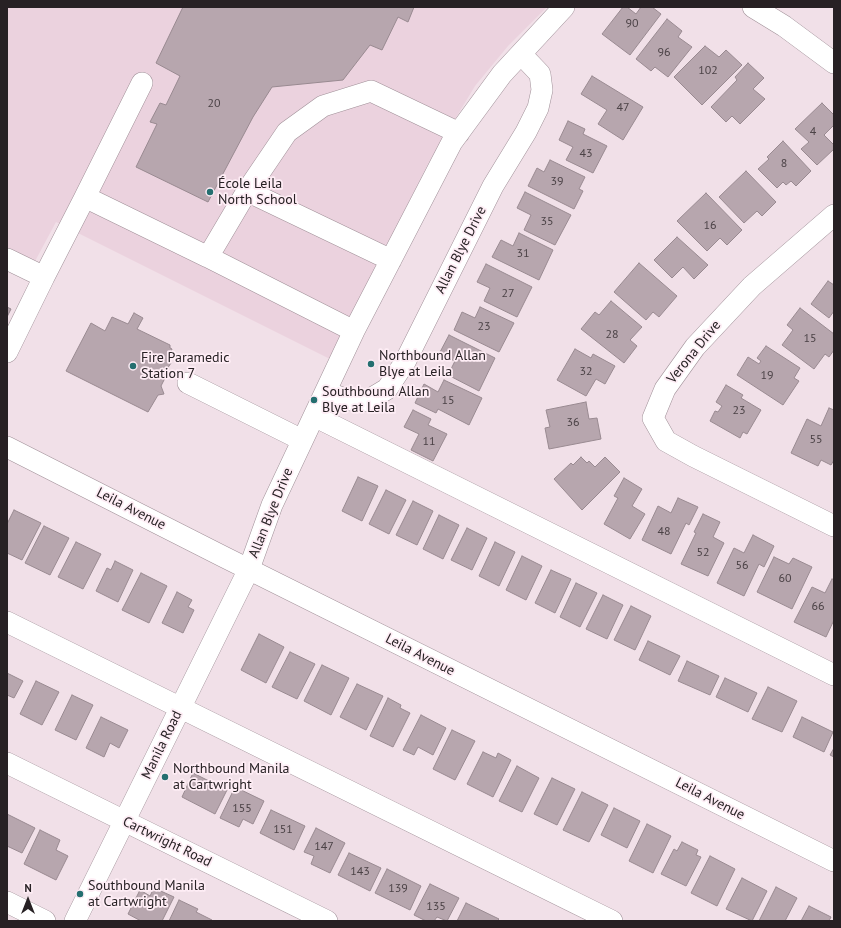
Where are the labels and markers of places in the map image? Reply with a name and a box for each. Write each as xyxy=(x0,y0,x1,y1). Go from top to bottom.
place label: École Leila North School xyxy=(218,176,297,208)
marker: École Leila North School xyxy=(205,187,215,197)
place label: Northbound Allan Blye at Leila xyxy=(379,348,486,380)
place label: Fire Paramedic Station 7 xyxy=(141,350,230,382)
marker: Northbound Allan Blye at Leila xyxy=(366,359,376,369)
marker: Fire Paramedic Station 7 xyxy=(128,361,138,371)
place label: Southbound Allan Blye at Leila xyxy=(322,384,429,416)
marker: Southbound Allan Blye at Leila xyxy=(309,395,319,405)
place label: Northbound Manila at Cartwright xyxy=(173,761,290,794)
marker: Northbound Manila at Cartwright xyxy=(160,772,170,782)
place label: Southbound Manila at Cartwright xyxy=(88,878,205,910)
marker: Southbound Manila at Cartwright xyxy=(75,889,85,899)

